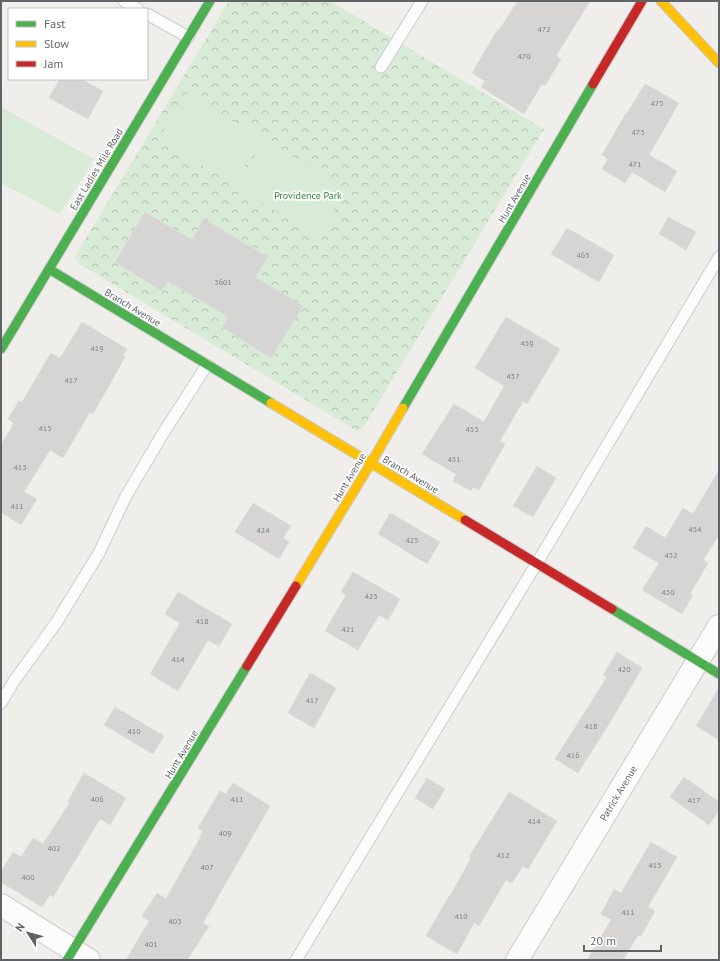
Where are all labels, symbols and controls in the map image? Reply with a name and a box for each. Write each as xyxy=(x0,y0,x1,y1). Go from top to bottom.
legend xyxy=(8,8,148,80)
text: Fast xyxy=(44,16,65,31)
house number: 472 xyxy=(537,24,551,34)
text: Slow xyxy=(44,36,69,51)
house number: 470 xyxy=(517,51,531,61)
text: Jam xyxy=(43,56,63,71)
house number: 475 xyxy=(650,98,664,108)
street label: East Ladies Mile Road xyxy=(67,126,126,212)
house number: 473 xyxy=(631,127,645,137)
house number: 471 xyxy=(628,159,642,169)
street label: Hunt Avenue xyxy=(495,171,534,225)
park label: Providence Park xyxy=(274,189,342,202)
house number: 465 xyxy=(576,250,590,260)
house number: 3601 xyxy=(214,277,232,287)
street label: Branch Avenue xyxy=(102,286,163,329)
house number: 459 xyxy=(520,338,534,348)
house number: 419 xyxy=(90,343,104,353)
house number: 457 xyxy=(506,371,520,381)
house number: 417 xyxy=(64,375,78,385)
house number: 415 xyxy=(38,423,52,433)
house number: 453 xyxy=(465,424,479,434)
street label: Hunt Avenue xyxy=(330,451,369,504)
street label: Branch Avenue xyxy=(380,453,441,496)
house number: 451 xyxy=(447,454,461,464)
house number: 413 xyxy=(13,462,27,472)
house number: 411 xyxy=(10,501,24,511)
house number: 454 xyxy=(688,524,702,534)
house number: 424 xyxy=(256,525,270,535)
house number: 425 xyxy=(405,535,419,545)
house number: 452 xyxy=(664,550,678,560)
house number: 450 xyxy=(661,587,675,597)
house number: 423 xyxy=(364,591,378,601)
house number: 418 xyxy=(195,616,209,626)
house number: 421 xyxy=(341,624,355,634)
house number: 414 xyxy=(171,654,185,664)
house number: 420 xyxy=(617,664,631,674)
house number: 417 xyxy=(305,695,319,705)
house number: 418 xyxy=(584,721,598,731)
house number: 410 xyxy=(127,726,141,736)
street label: Hunt Avenue xyxy=(162,728,201,781)
house number: 416 xyxy=(566,750,580,760)
street label: Patrick Avenue xyxy=(597,763,640,823)
house number: 406 xyxy=(90,794,104,804)
house number: 411 xyxy=(230,794,244,804)
house number: 417 xyxy=(687,795,701,805)
house number: 414 xyxy=(527,816,541,826)
house number: 409 xyxy=(218,828,232,838)
house number: 402 xyxy=(47,843,61,853)
house number: 412 xyxy=(496,850,510,860)
house number: 415 xyxy=(648,860,662,870)
house number: 407 xyxy=(200,862,214,872)
house number: 400 xyxy=(21,872,35,882)
house number: 411 xyxy=(621,907,635,917)
house number: 410 xyxy=(454,911,468,921)
north arrow xyxy=(8,913,48,953)
house number: 403 xyxy=(168,916,182,926)
text: N xyxy=(12,920,28,934)
scale bar xyxy=(584,927,661,953)
text: 20 m xyxy=(590,933,616,948)
house number: 401 xyxy=(144,939,158,949)

